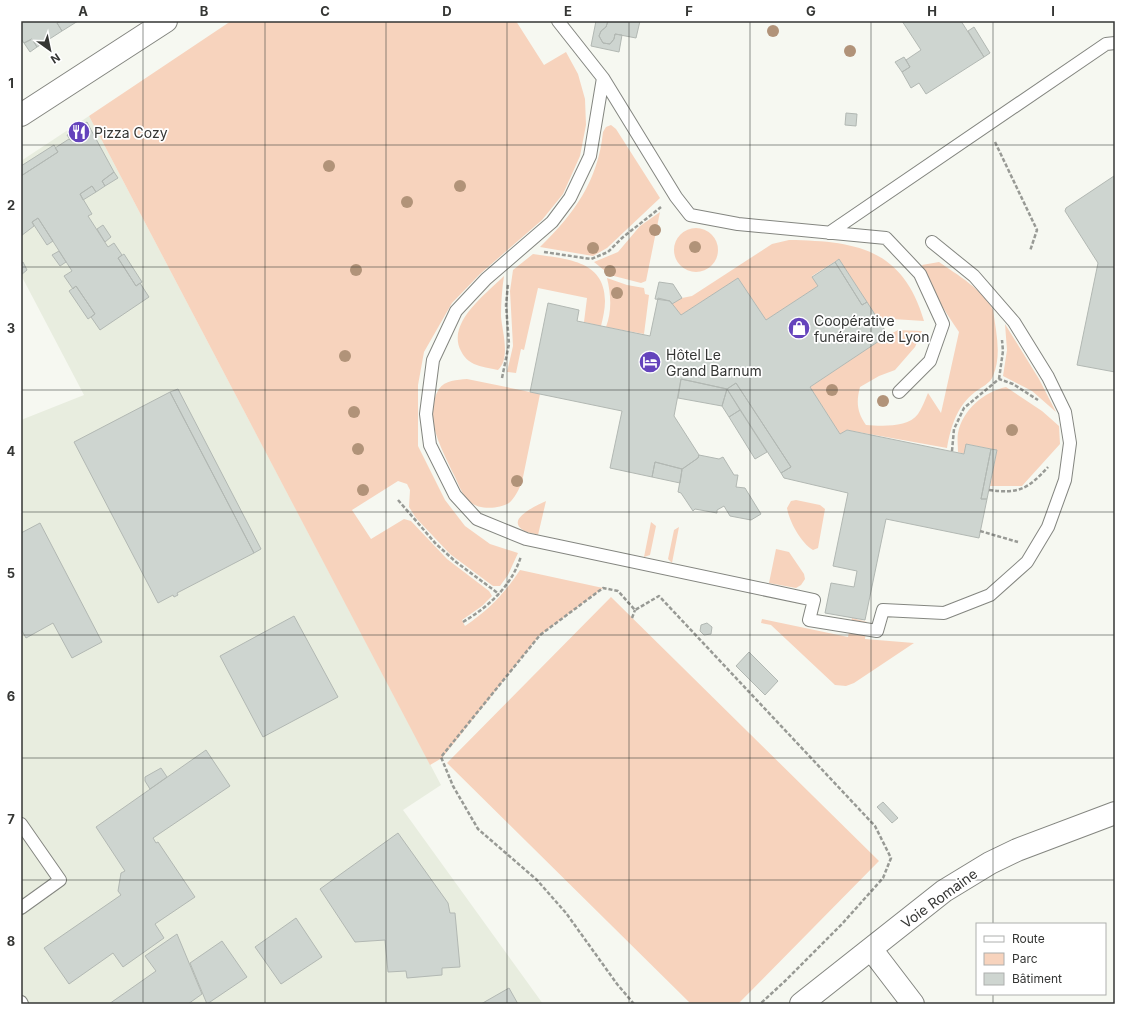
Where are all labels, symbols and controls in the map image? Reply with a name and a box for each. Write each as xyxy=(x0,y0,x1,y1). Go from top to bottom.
text: A xyxy=(78,3,88,19)
text: B xyxy=(200,3,209,19)
text: C xyxy=(320,3,330,19)
text: D xyxy=(442,3,452,19)
text: E xyxy=(564,3,572,19)
text: F xyxy=(685,3,693,19)
text: G xyxy=(806,3,816,19)
text: H xyxy=(927,3,937,19)
text: I xyxy=(1051,3,1055,19)
north arrow xyxy=(30,30,70,70)
text: N xyxy=(48,50,63,67)
text: 1 xyxy=(8,75,14,91)
restaurant icon: Pizza Cozy xyxy=(66,119,92,145)
place label: Pizza Cozy xyxy=(94,124,168,141)
text: 2 xyxy=(7,197,15,213)
place label: Coopérative funéraire de Lyon xyxy=(814,312,929,345)
shop icon: Coopérative funéraire de Lyon xyxy=(786,315,812,341)
text: 3 xyxy=(7,320,15,336)
place label: Hôtel Le Grand Barnum xyxy=(666,346,762,379)
hotel icon: Hôtel Le Grand Barnum xyxy=(637,349,663,375)
text: 4 xyxy=(7,443,16,459)
text: 5 xyxy=(7,565,15,581)
text: 6 xyxy=(7,688,15,704)
text: 7 xyxy=(7,811,15,827)
street label: Voie Romaine xyxy=(898,865,980,931)
legend xyxy=(976,923,1106,995)
text: Route xyxy=(1012,931,1045,946)
text: 8 xyxy=(7,933,15,949)
text: Parc xyxy=(1012,951,1038,966)
text: Bâtiment xyxy=(1012,971,1062,986)

